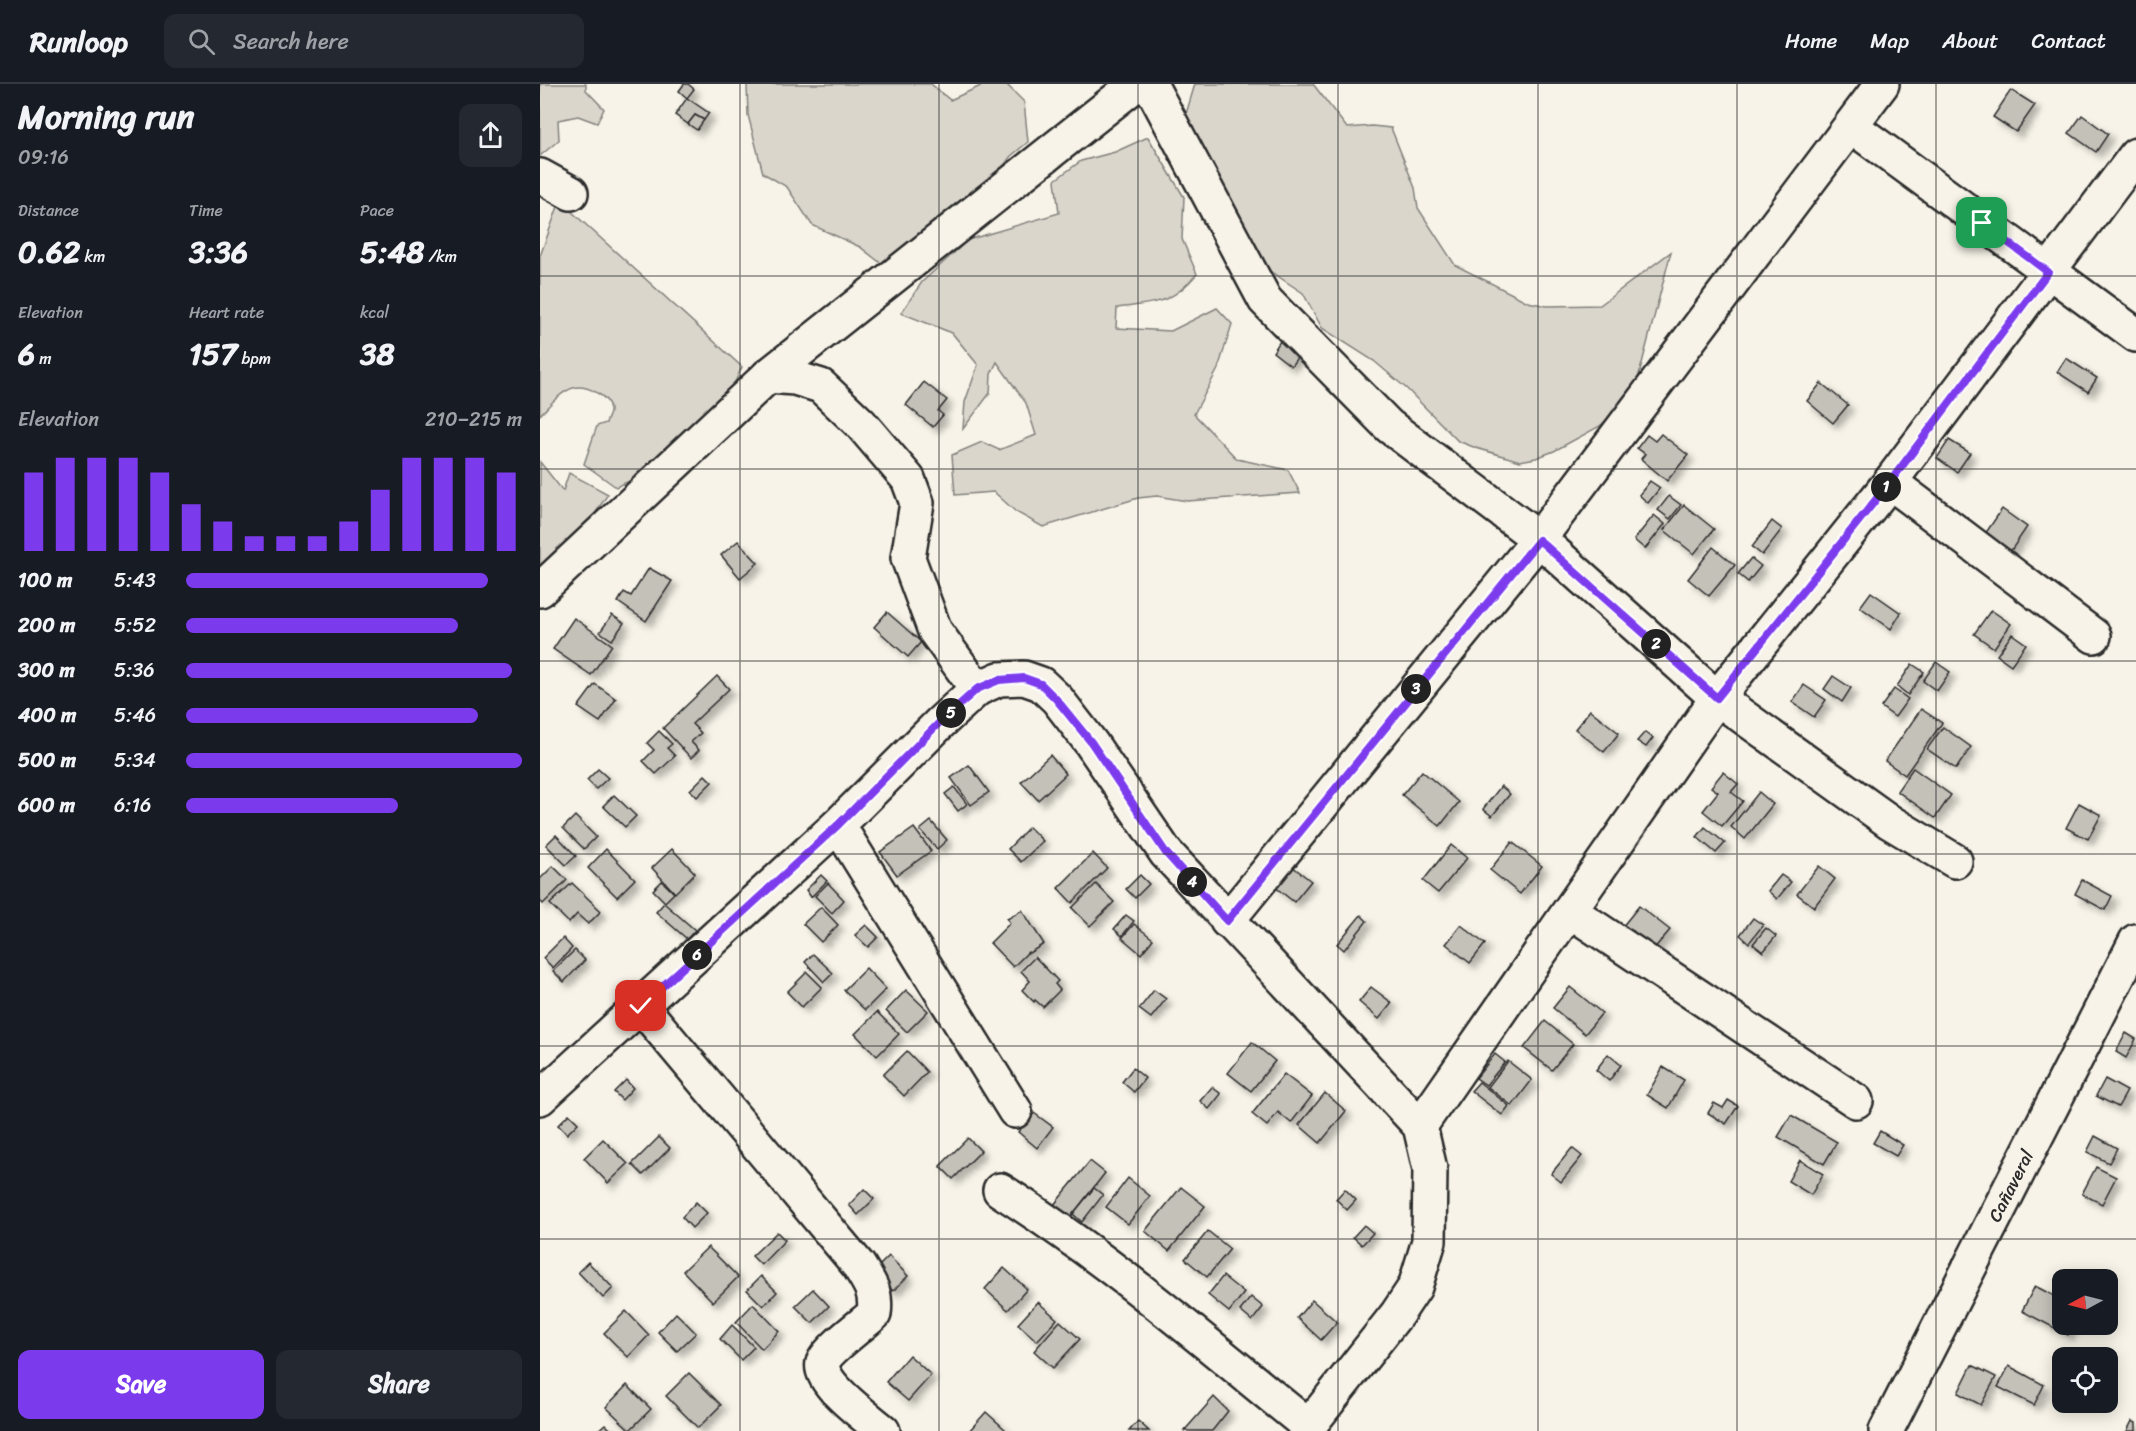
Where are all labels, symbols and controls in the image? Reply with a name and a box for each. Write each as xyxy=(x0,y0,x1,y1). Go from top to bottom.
search box xyxy=(164,14,584,68)
text: Runloop xyxy=(30,17,128,66)
text: Search here xyxy=(233,22,349,61)
text: Home xyxy=(1785,22,1837,60)
text: Map xyxy=(1870,22,1909,60)
text: About xyxy=(1942,22,1999,60)
text: Contact xyxy=(2032,22,2106,60)
icon: search xyxy=(185,25,218,58)
text: Morning run xyxy=(18,88,194,146)
button: share xyxy=(459,104,522,167)
text: 09:16 xyxy=(18,140,69,175)
text: Distance xyxy=(18,196,79,225)
text: Time xyxy=(189,196,223,225)
text: Pace xyxy=(360,196,394,225)
pin xyxy=(1956,197,2007,248)
icon: arrive xyxy=(1965,206,1998,239)
text: 0.62 xyxy=(18,225,80,279)
text: 3:36 xyxy=(189,225,248,279)
text: 5:48 xyxy=(360,225,424,279)
text: km xyxy=(80,242,105,271)
text: /km xyxy=(424,242,457,271)
text: Elevation xyxy=(18,298,83,327)
text: Heart rate xyxy=(189,298,264,327)
text: kcal xyxy=(360,298,389,327)
text: 6 xyxy=(18,327,35,381)
text: 157 xyxy=(189,327,237,381)
text: 38 xyxy=(360,327,395,381)
text: m xyxy=(35,344,52,373)
text: bpm xyxy=(237,344,271,373)
text: Elevation xyxy=(18,402,99,437)
text: 210–215 m xyxy=(425,402,522,437)
pin: 1 xyxy=(1871,472,1901,502)
text: 1 xyxy=(1883,472,1889,501)
text: 100 m xyxy=(18,563,72,598)
text: 5:43 xyxy=(114,563,156,598)
text: 200 m xyxy=(18,608,75,643)
text: 5:52 xyxy=(114,608,156,643)
pin: 2 xyxy=(1641,629,1671,659)
text: 2 xyxy=(1651,629,1661,658)
text: 300 m xyxy=(18,653,75,688)
text: 5:36 xyxy=(114,653,155,688)
pin: 3 xyxy=(1401,674,1431,704)
text: 3 xyxy=(1412,674,1420,703)
text: 400 m xyxy=(18,698,76,733)
text: 5:46 xyxy=(114,698,156,733)
pin: 5 xyxy=(936,698,966,728)
text: 5 xyxy=(946,698,956,727)
text: 500 m xyxy=(18,743,76,778)
text: 5:34 xyxy=(114,743,156,778)
text: 600 m xyxy=(18,788,75,823)
text: 6:16 xyxy=(114,788,151,823)
pin: 4 xyxy=(1177,867,1207,897)
text: 4 xyxy=(1187,867,1197,896)
pin: 6 xyxy=(682,940,712,970)
text: 6 xyxy=(692,940,702,969)
pin xyxy=(615,980,666,1031)
icon: check xyxy=(624,989,657,1022)
street label: Cañaveral xyxy=(1979,1143,2043,1228)
north arrow xyxy=(2052,1269,2118,1335)
map controls xyxy=(2052,1269,2118,1413)
button: locate xyxy=(2052,1347,2118,1413)
button: Save xyxy=(18,1350,264,1419)
button: Share xyxy=(276,1350,522,1419)

